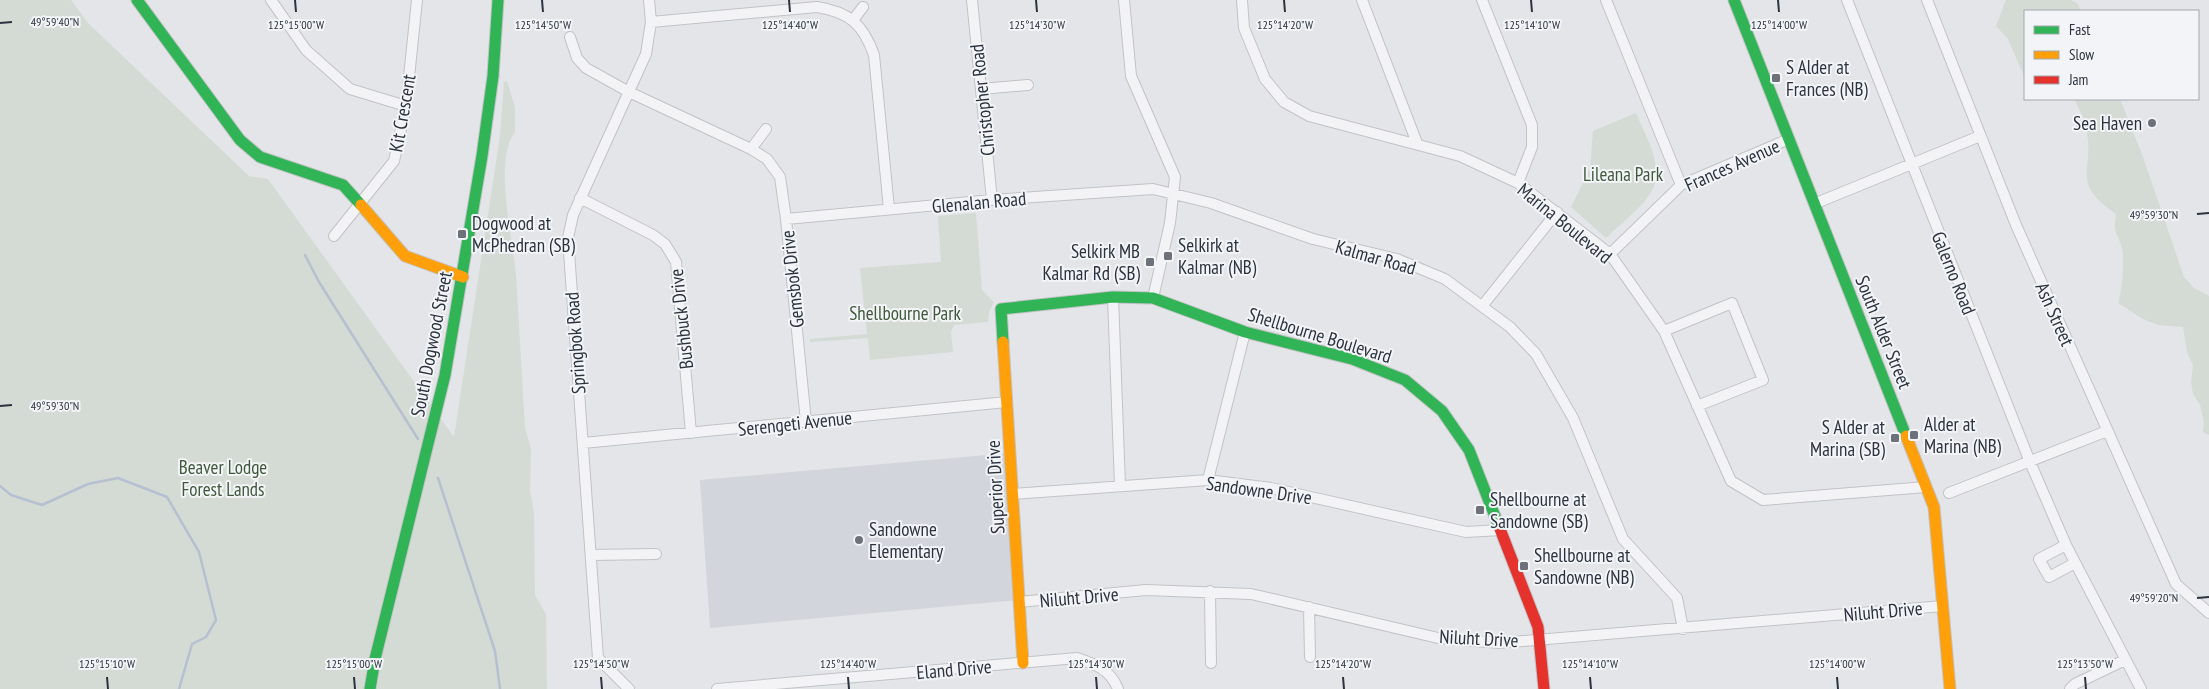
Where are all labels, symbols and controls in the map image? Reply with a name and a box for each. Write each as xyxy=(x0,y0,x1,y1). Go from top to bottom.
legend xyxy=(2024,10,2199,100)
text: 49°59'40"N xyxy=(31,14,79,29)
text: 125°15'00"W xyxy=(268,17,324,32)
text: 125°14'50"W xyxy=(515,17,571,32)
text: 125°14'40"W xyxy=(762,17,818,32)
text: 125°14'30"W xyxy=(1009,17,1065,32)
text: 125°14'20"W xyxy=(1257,17,1313,32)
text: 125°14'10"W xyxy=(1504,17,1560,32)
text: 125°14'00"W xyxy=(1751,17,1807,32)
text: Fast xyxy=(2069,20,2090,39)
street label: Christopher Road xyxy=(964,43,1000,157)
text: Slow xyxy=(2069,45,2094,64)
place label: S Alder at Frances (NB) xyxy=(1786,55,1868,101)
text: Jam xyxy=(2068,70,2088,89)
street label: Kit Crescent xyxy=(383,71,421,154)
marker: S Alder at Frances (NB) xyxy=(1770,72,1782,84)
place label: Sea Haven xyxy=(2073,111,2142,135)
marker: Sea Haven xyxy=(2146,117,2158,129)
street label: Frances Avenue xyxy=(1681,133,1783,197)
park label: Lileana Park xyxy=(1583,162,1664,186)
street label: Marina Boulevard xyxy=(1513,178,1617,268)
street label: Glenalan Road xyxy=(931,186,1027,218)
text: 49°59'30"N xyxy=(2130,207,2178,222)
place label: Dogwood at McPhedran (SB) xyxy=(472,211,576,257)
marker: Dogwood at McPhedran (SB) xyxy=(456,228,468,240)
street label: Galerno Road xyxy=(1926,228,1982,318)
street label: Gemsbok Drive xyxy=(775,229,809,329)
place label: Selkirk at Kalmar (NB) xyxy=(1178,233,1257,279)
street label: Kalmar Road xyxy=(1333,234,1419,280)
place label: Selkirk MB Kalmar Rd (SB) xyxy=(1042,239,1141,285)
marker: Selkirk at Kalmar (NB) xyxy=(1162,250,1174,262)
marker: Selkirk MB Kalmar Rd (SB) xyxy=(1144,256,1156,268)
street label: South Dogwood Street xyxy=(405,268,457,419)
street label: Bushbuck Drive xyxy=(664,268,698,370)
street label: South Alder Street xyxy=(1850,272,1918,393)
street label: Ash Street xyxy=(2030,278,2080,350)
street label: Springbok Road xyxy=(559,291,591,395)
park label: Shellbourne Park xyxy=(849,301,961,325)
street label: Shellbourne Boulevard xyxy=(1245,302,1395,368)
text: 49°59'30"N xyxy=(31,398,79,413)
street label: Serengeti Avenue xyxy=(737,405,853,441)
place label: Alder at Marina (NB) xyxy=(1924,412,2002,458)
place label: S Alder at Marina (SB) xyxy=(1810,415,1886,461)
marker: Alder at Marina (NB) xyxy=(1908,429,1920,441)
marker: S Alder at Marina (SB) xyxy=(1889,432,1901,444)
street label: Superior Drive xyxy=(981,439,1009,534)
park label: Beaver Lodge Forest Lands xyxy=(179,455,267,501)
street label: Sandowne Drive xyxy=(1205,471,1313,509)
place label: Shellbourne at Sandowne (SB) xyxy=(1490,487,1588,533)
marker: Shellbourne at Sandowne (SB) xyxy=(1474,504,1486,516)
place label: Sandowne Elementary xyxy=(869,517,944,563)
marker: Sandowne Elementary xyxy=(853,534,865,546)
place label: Shellbourne at Sandowne (NB) xyxy=(1534,543,1634,589)
marker: Shellbourne at Sandowne (NB) xyxy=(1518,560,1530,572)
street label: Niluht Drive xyxy=(1039,582,1120,612)
text: 49°59'20"N xyxy=(2130,590,2178,605)
street label: Niluht Drive xyxy=(1843,596,1924,626)
street label: Niluht Drive xyxy=(1439,624,1519,652)
street label: Eland Drive xyxy=(915,654,993,684)
text: 125°15'10"W xyxy=(79,656,135,671)
text: 125°15'00"W xyxy=(326,656,382,671)
text: 125°14'50"W xyxy=(573,656,629,671)
text: 125°14'40"W xyxy=(820,656,876,671)
text: 125°14'30"W xyxy=(1068,656,1124,671)
text: 125°14'20"W xyxy=(1315,656,1371,671)
text: 125°14'10"W xyxy=(1562,656,1618,671)
text: 125°14'00"W xyxy=(1809,656,1865,671)
text: 125°13'50"W xyxy=(2057,656,2113,671)

